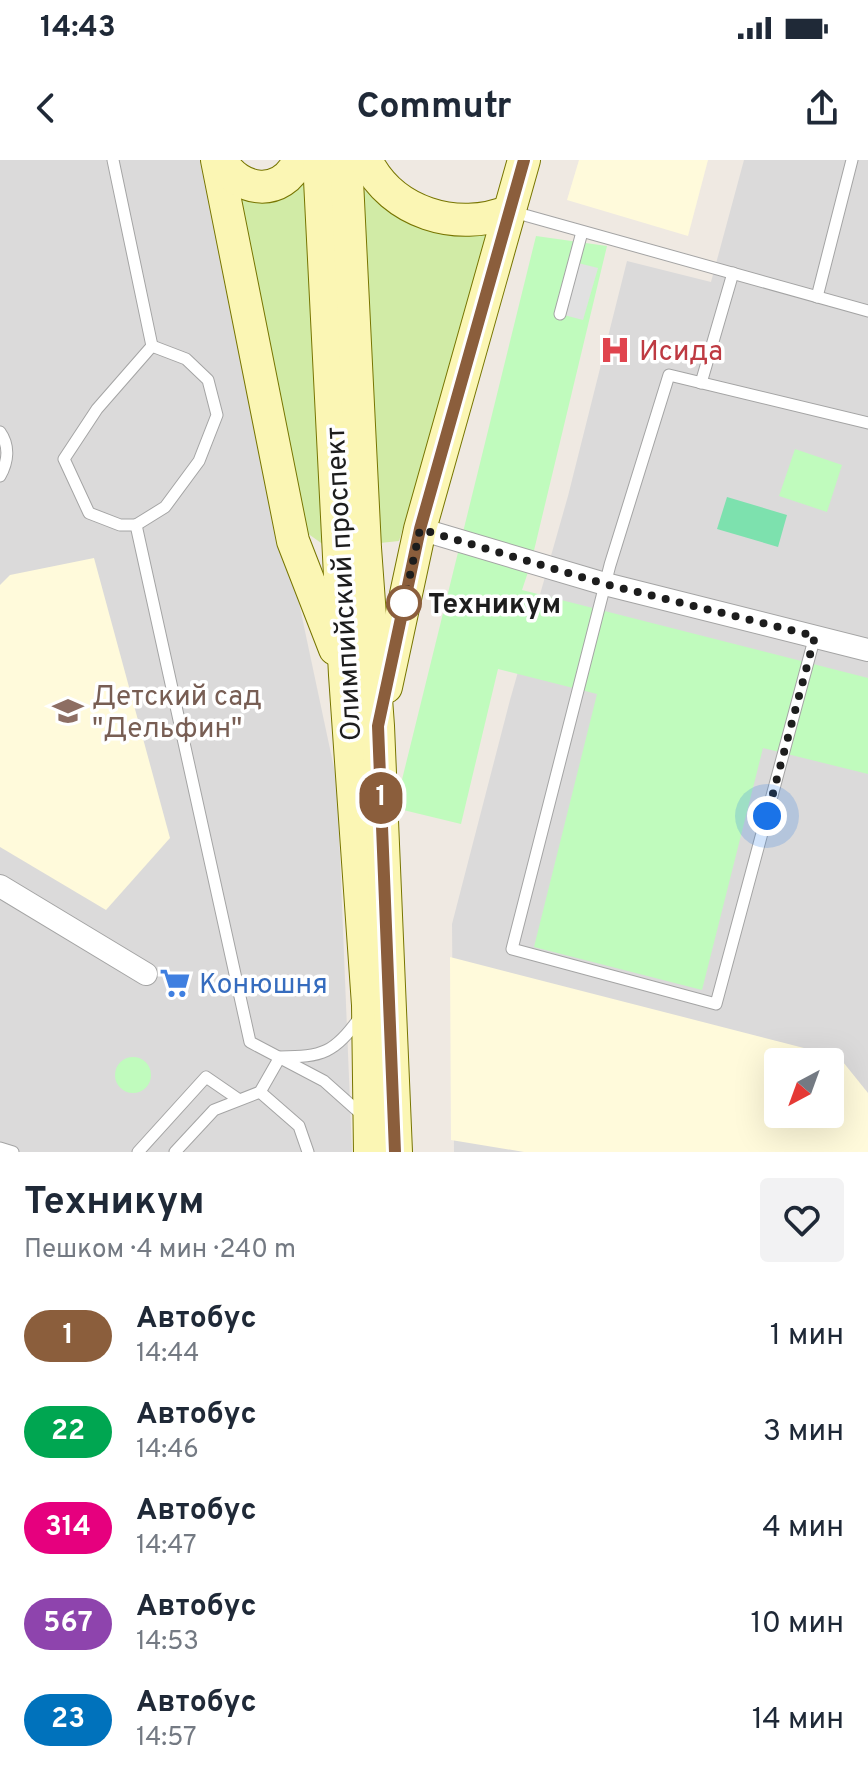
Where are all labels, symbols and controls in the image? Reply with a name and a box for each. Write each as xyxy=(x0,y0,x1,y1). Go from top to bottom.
text: 14:43 xyxy=(40,10,116,47)
text: Commutr xyxy=(356,85,512,131)
icon: back xyxy=(24,86,68,130)
icon: share xyxy=(800,86,844,130)
hospital icon: Исида xyxy=(598,333,632,367)
place label: Исида xyxy=(639,335,723,371)
street label: Олимпийский проспект xyxy=(319,426,371,742)
marker: Техникум xyxy=(387,586,421,620)
place label: Техникум xyxy=(428,588,561,624)
place label: Детский сад "Дельфин" xyxy=(92,680,262,748)
school or university icon: Детский сад "Дельфин" xyxy=(51,694,85,728)
line badge: 1 xyxy=(355,772,407,824)
text: 1 xyxy=(375,780,387,816)
your location xyxy=(747,796,787,836)
supermarket icon: Конюшня xyxy=(158,966,192,1000)
place label: Конюшня xyxy=(199,968,328,1004)
north arrow xyxy=(764,1048,844,1128)
map controls xyxy=(764,1048,844,1128)
button: heart xyxy=(760,1178,844,1262)
text: Техникум xyxy=(24,1179,205,1228)
text: Пешком · 4 мин · 240 m xyxy=(24,1234,296,1267)
text: Автобус xyxy=(136,1301,257,1338)
text: 1 xyxy=(62,1318,74,1354)
text: 1 мин xyxy=(770,1318,844,1355)
text: 14:44 xyxy=(136,1338,199,1371)
text: Автобус xyxy=(136,1397,257,1434)
text: 22 xyxy=(51,1414,85,1450)
text: 3 мин xyxy=(763,1414,844,1451)
text: 14:46 xyxy=(136,1434,199,1467)
text: Автобус xyxy=(136,1493,257,1530)
text: 314 xyxy=(45,1510,91,1546)
text: 4 мин xyxy=(762,1510,844,1547)
text: 14:47 xyxy=(136,1530,197,1563)
text: Автобус xyxy=(136,1589,257,1626)
text: 567 xyxy=(43,1606,93,1642)
text: 10 мин xyxy=(751,1606,844,1643)
text: 14:53 xyxy=(136,1626,199,1659)
text: Автобус xyxy=(136,1685,257,1722)
text: 23 xyxy=(51,1702,85,1738)
text: 14 мин xyxy=(752,1702,844,1739)
text: 14:57 xyxy=(136,1722,197,1755)

